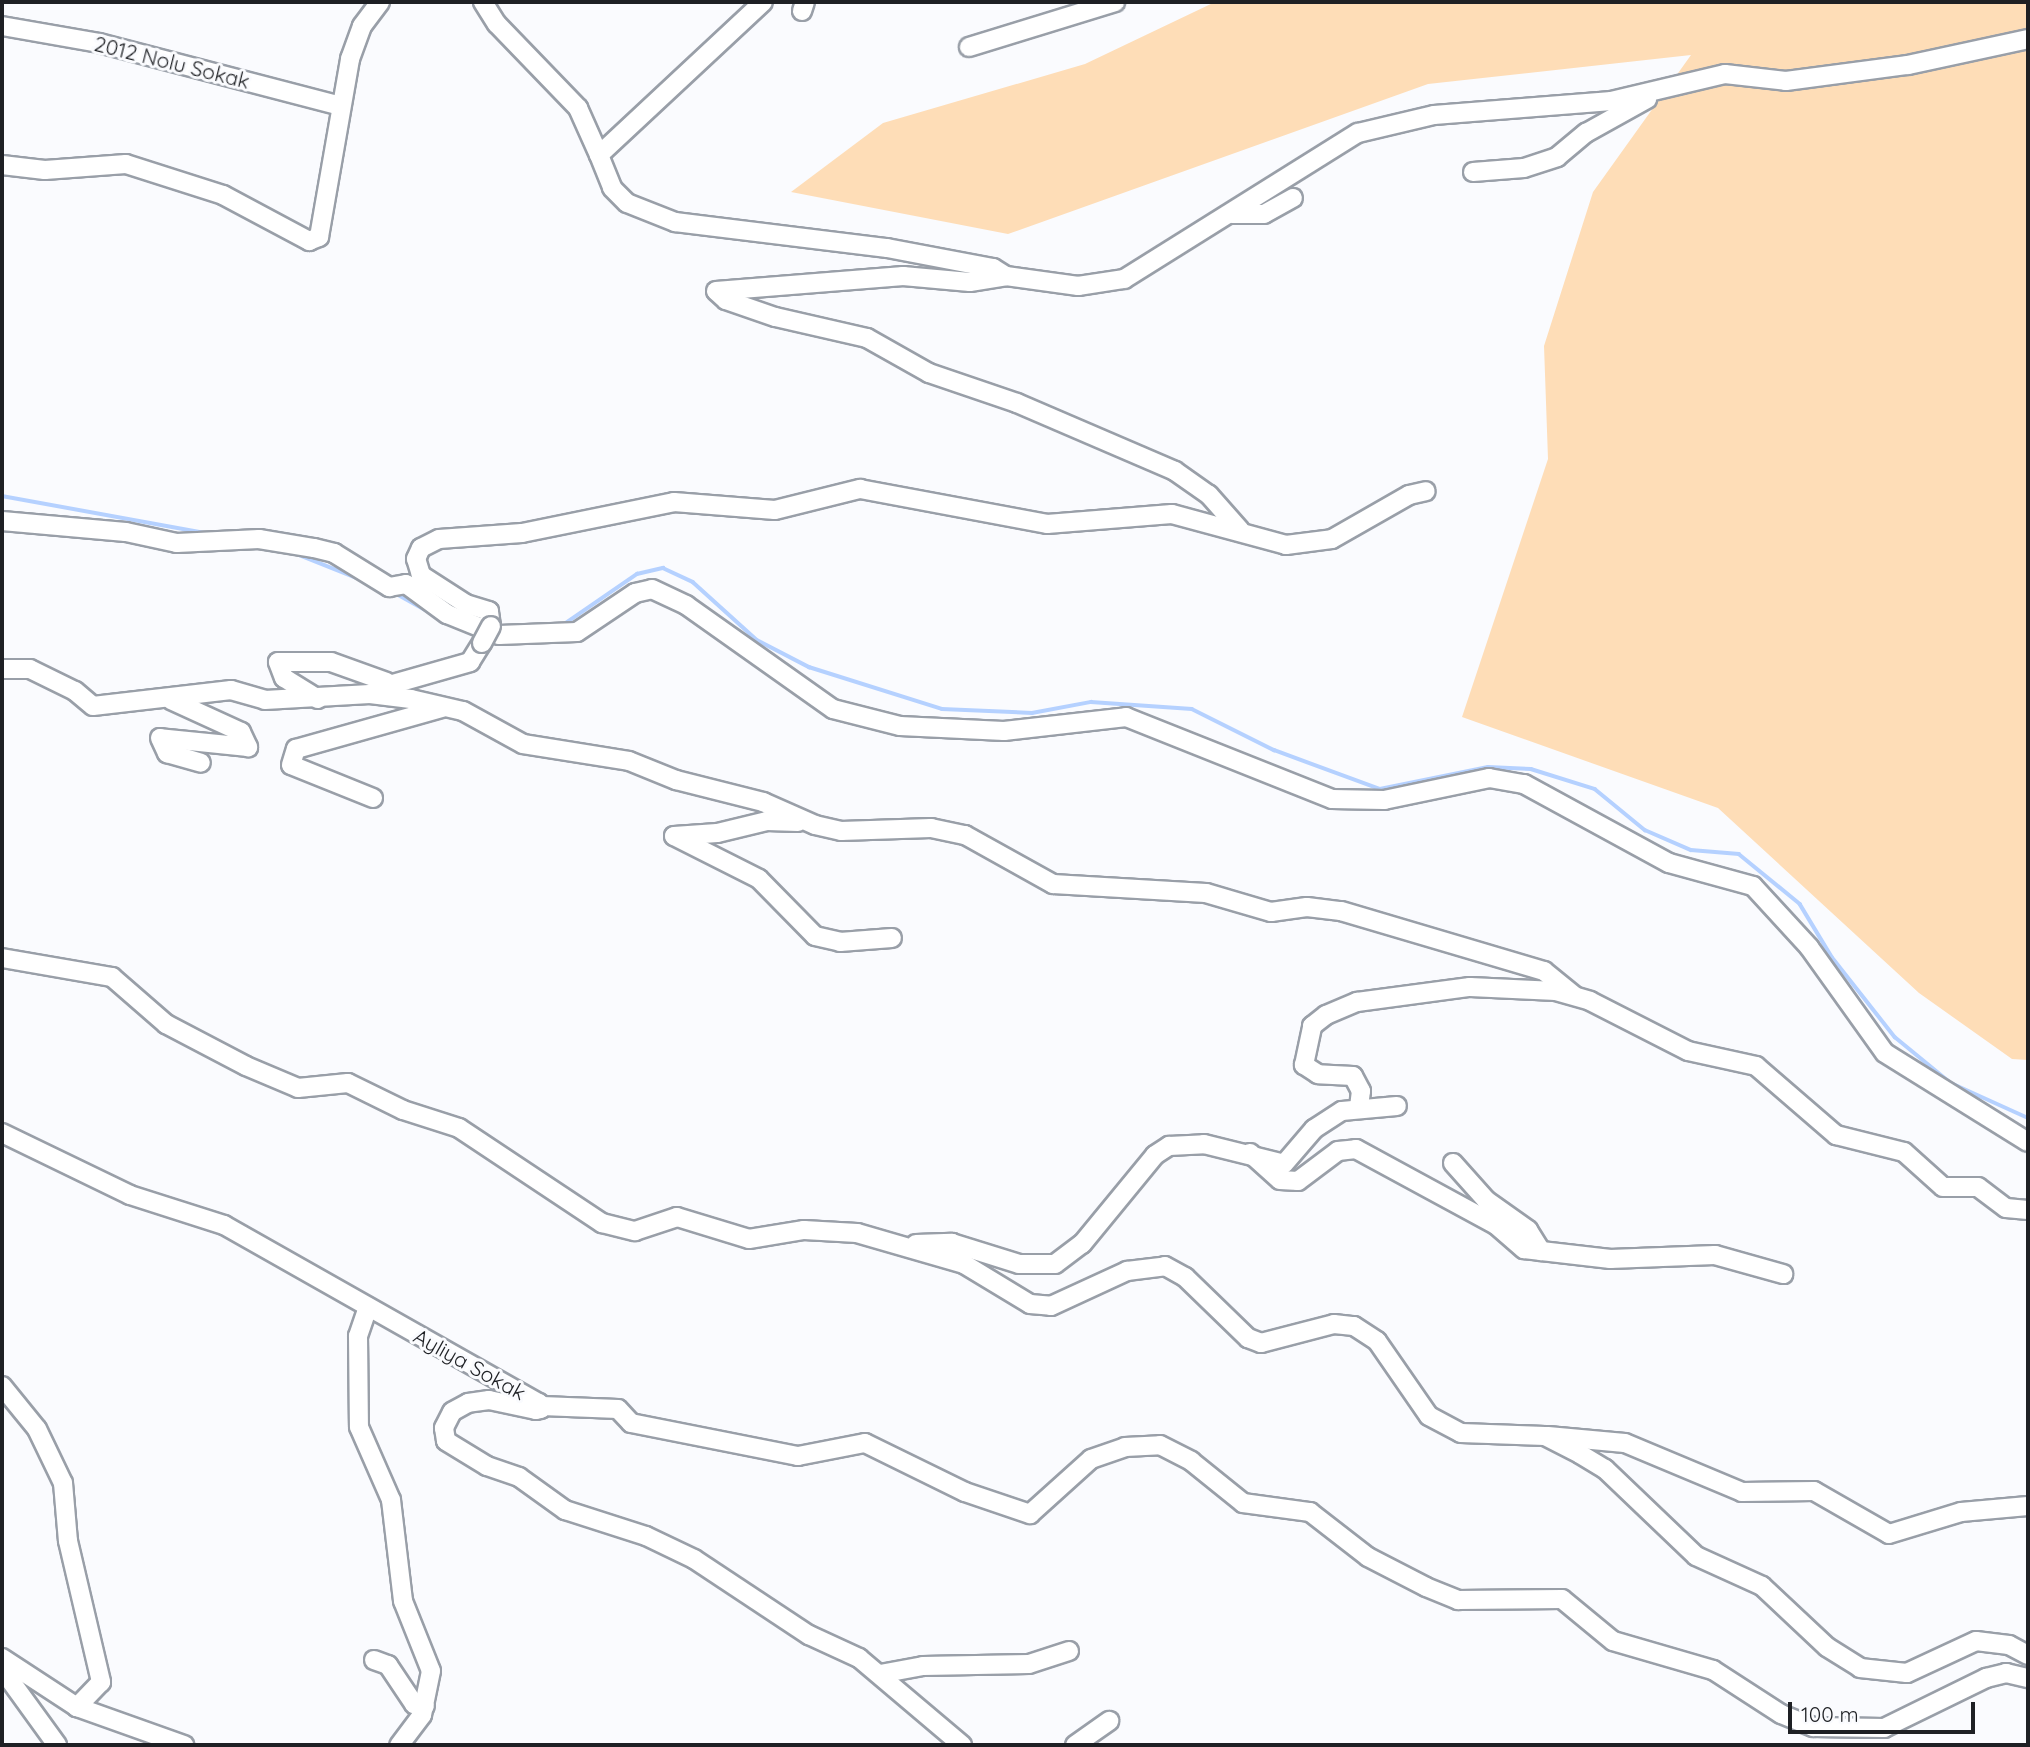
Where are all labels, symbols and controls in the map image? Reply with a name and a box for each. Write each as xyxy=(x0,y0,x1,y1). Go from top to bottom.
street label: 2012 Nolu Sokak xyxy=(92,31,252,93)
street label: Ayliya Sokak xyxy=(410,1323,530,1405)
scale bar xyxy=(1792,1688,1979,1732)
text: 100 m xyxy=(1801,1701,1859,1727)

